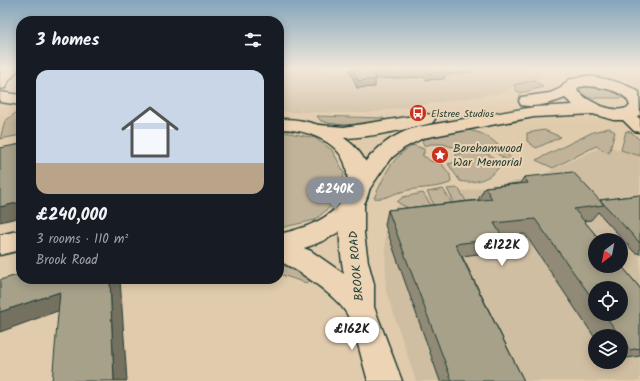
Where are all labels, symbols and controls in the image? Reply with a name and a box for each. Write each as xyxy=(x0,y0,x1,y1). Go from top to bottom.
text: 3 homes xyxy=(36,27,99,54)
icon: filters xyxy=(242,29,264,51)
icon: home xyxy=(114,96,186,168)
bus stop icon: Elstree Studios xyxy=(408,103,428,123)
place label: Elstree Studios xyxy=(431,106,495,122)
place label: Borehamwood War Memorial xyxy=(453,139,523,172)
place icon: Borehamwood War Memorial xyxy=(430,145,450,165)
pin: £240K xyxy=(307,177,363,211)
text: £240K xyxy=(316,179,354,200)
text: £240,000 xyxy=(36,202,107,229)
text: 3 rooms · 110 m² xyxy=(36,229,128,250)
street label: BROOK ROAD xyxy=(344,230,369,302)
pin: £122K xyxy=(474,233,530,267)
north arrow xyxy=(588,233,628,273)
map controls xyxy=(588,233,628,369)
text: £122K xyxy=(484,235,520,256)
text: Brook Road xyxy=(36,250,98,271)
button: locate xyxy=(588,281,628,321)
pin: £162K xyxy=(324,317,380,351)
text: £162K xyxy=(334,319,370,340)
button: layers xyxy=(588,329,628,369)

